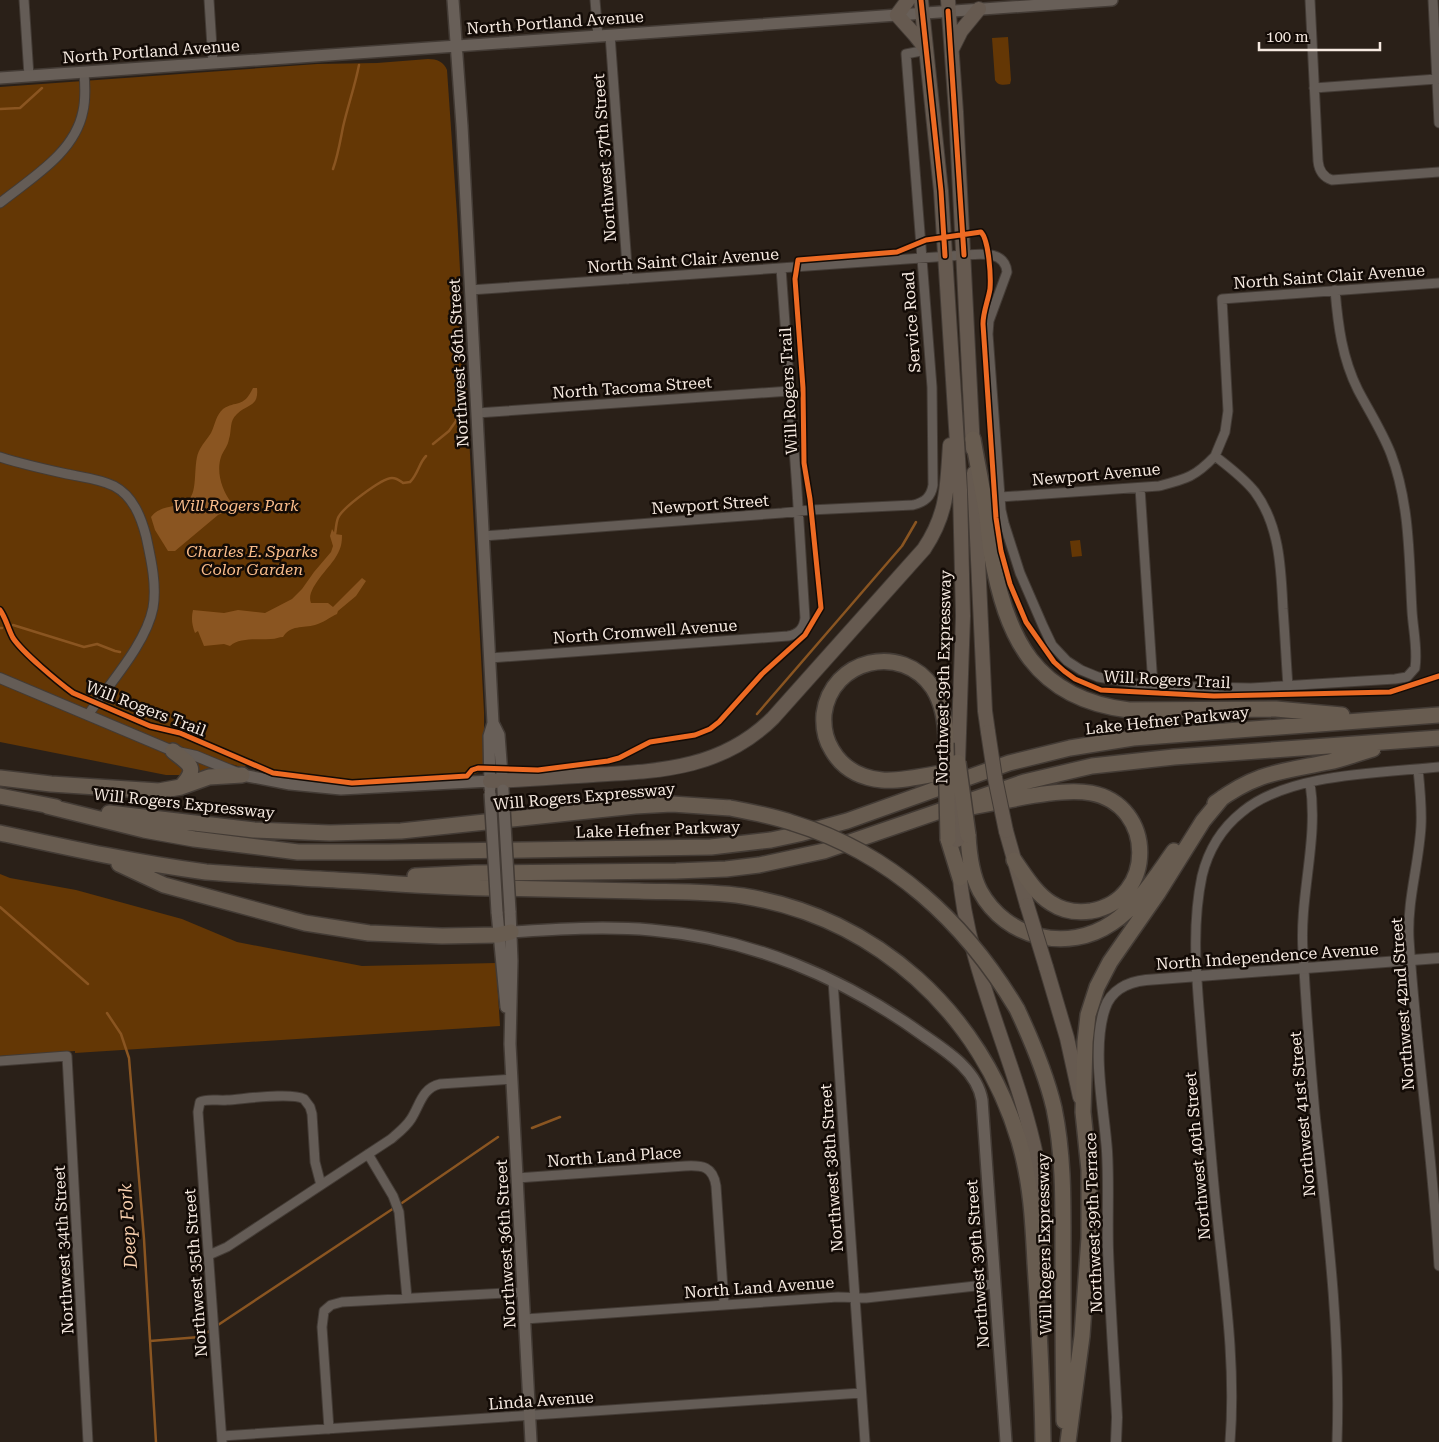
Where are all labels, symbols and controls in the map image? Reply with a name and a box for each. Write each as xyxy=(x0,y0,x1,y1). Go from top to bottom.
street label: North Portland Avenue xyxy=(466,7,645,38)
scale bar xyxy=(1259,20,1380,52)
text: 100 m xyxy=(1266,28,1309,46)
street label: North Portland Avenue xyxy=(62,36,241,67)
street label: Northwest 37th Street xyxy=(589,73,620,243)
street label: North Saint Clair Avenue xyxy=(587,244,780,277)
street label: North Saint Clair Avenue xyxy=(1233,260,1426,293)
street label: Service Road xyxy=(898,271,925,373)
street label: Northwest 36th Street xyxy=(445,278,472,448)
street label: Will Rogers Trail xyxy=(776,327,801,455)
street label: North Tacoma Street xyxy=(552,372,712,403)
street label: Newport Avenue xyxy=(1031,459,1161,490)
street label: Newport Street xyxy=(651,491,769,518)
park label: Will Rogers Park xyxy=(173,496,299,515)
park label: Charles E. Sparks Color Garden xyxy=(186,542,318,579)
street label: Northwest 39th Expressway xyxy=(932,569,955,784)
street label: North Cromwell Avenue xyxy=(552,616,738,647)
street label: Will Rogers Trail xyxy=(1103,667,1231,692)
street label: Will Rogers Trail xyxy=(83,677,209,740)
street label: Lake Hefner Parkway xyxy=(1084,702,1251,739)
street label: Will Rogers Expressway xyxy=(492,779,676,814)
street label: Will Rogers Expressway xyxy=(92,785,276,823)
street label: Lake Hefner Parkway xyxy=(575,817,741,842)
street label: Northwest 42nd Street xyxy=(1387,917,1418,1091)
street label: North Independence Avenue xyxy=(1155,939,1379,974)
street label: Northwest 41st Street xyxy=(1286,1030,1319,1198)
street label: Northwest 40th Street xyxy=(1181,1071,1214,1241)
street label: Northwest 38th Street xyxy=(816,1083,847,1253)
street label: Northwest 39th Terrace xyxy=(1081,1132,1106,1314)
street label: North Land Place xyxy=(546,1142,682,1171)
street label: Will Rogers Expressway xyxy=(1033,1152,1056,1335)
street label: Northwest 36th Street xyxy=(492,1159,519,1329)
street label: Northwest 34th Street xyxy=(50,1165,77,1335)
street label: Northwest 39th Street xyxy=(962,1179,993,1349)
water label: Deep Fork xyxy=(114,1183,141,1270)
street label: Northwest 35th Street xyxy=(180,1188,211,1358)
street label: North Land Avenue xyxy=(683,1273,835,1302)
street label: Linda Avenue xyxy=(488,1387,595,1414)

